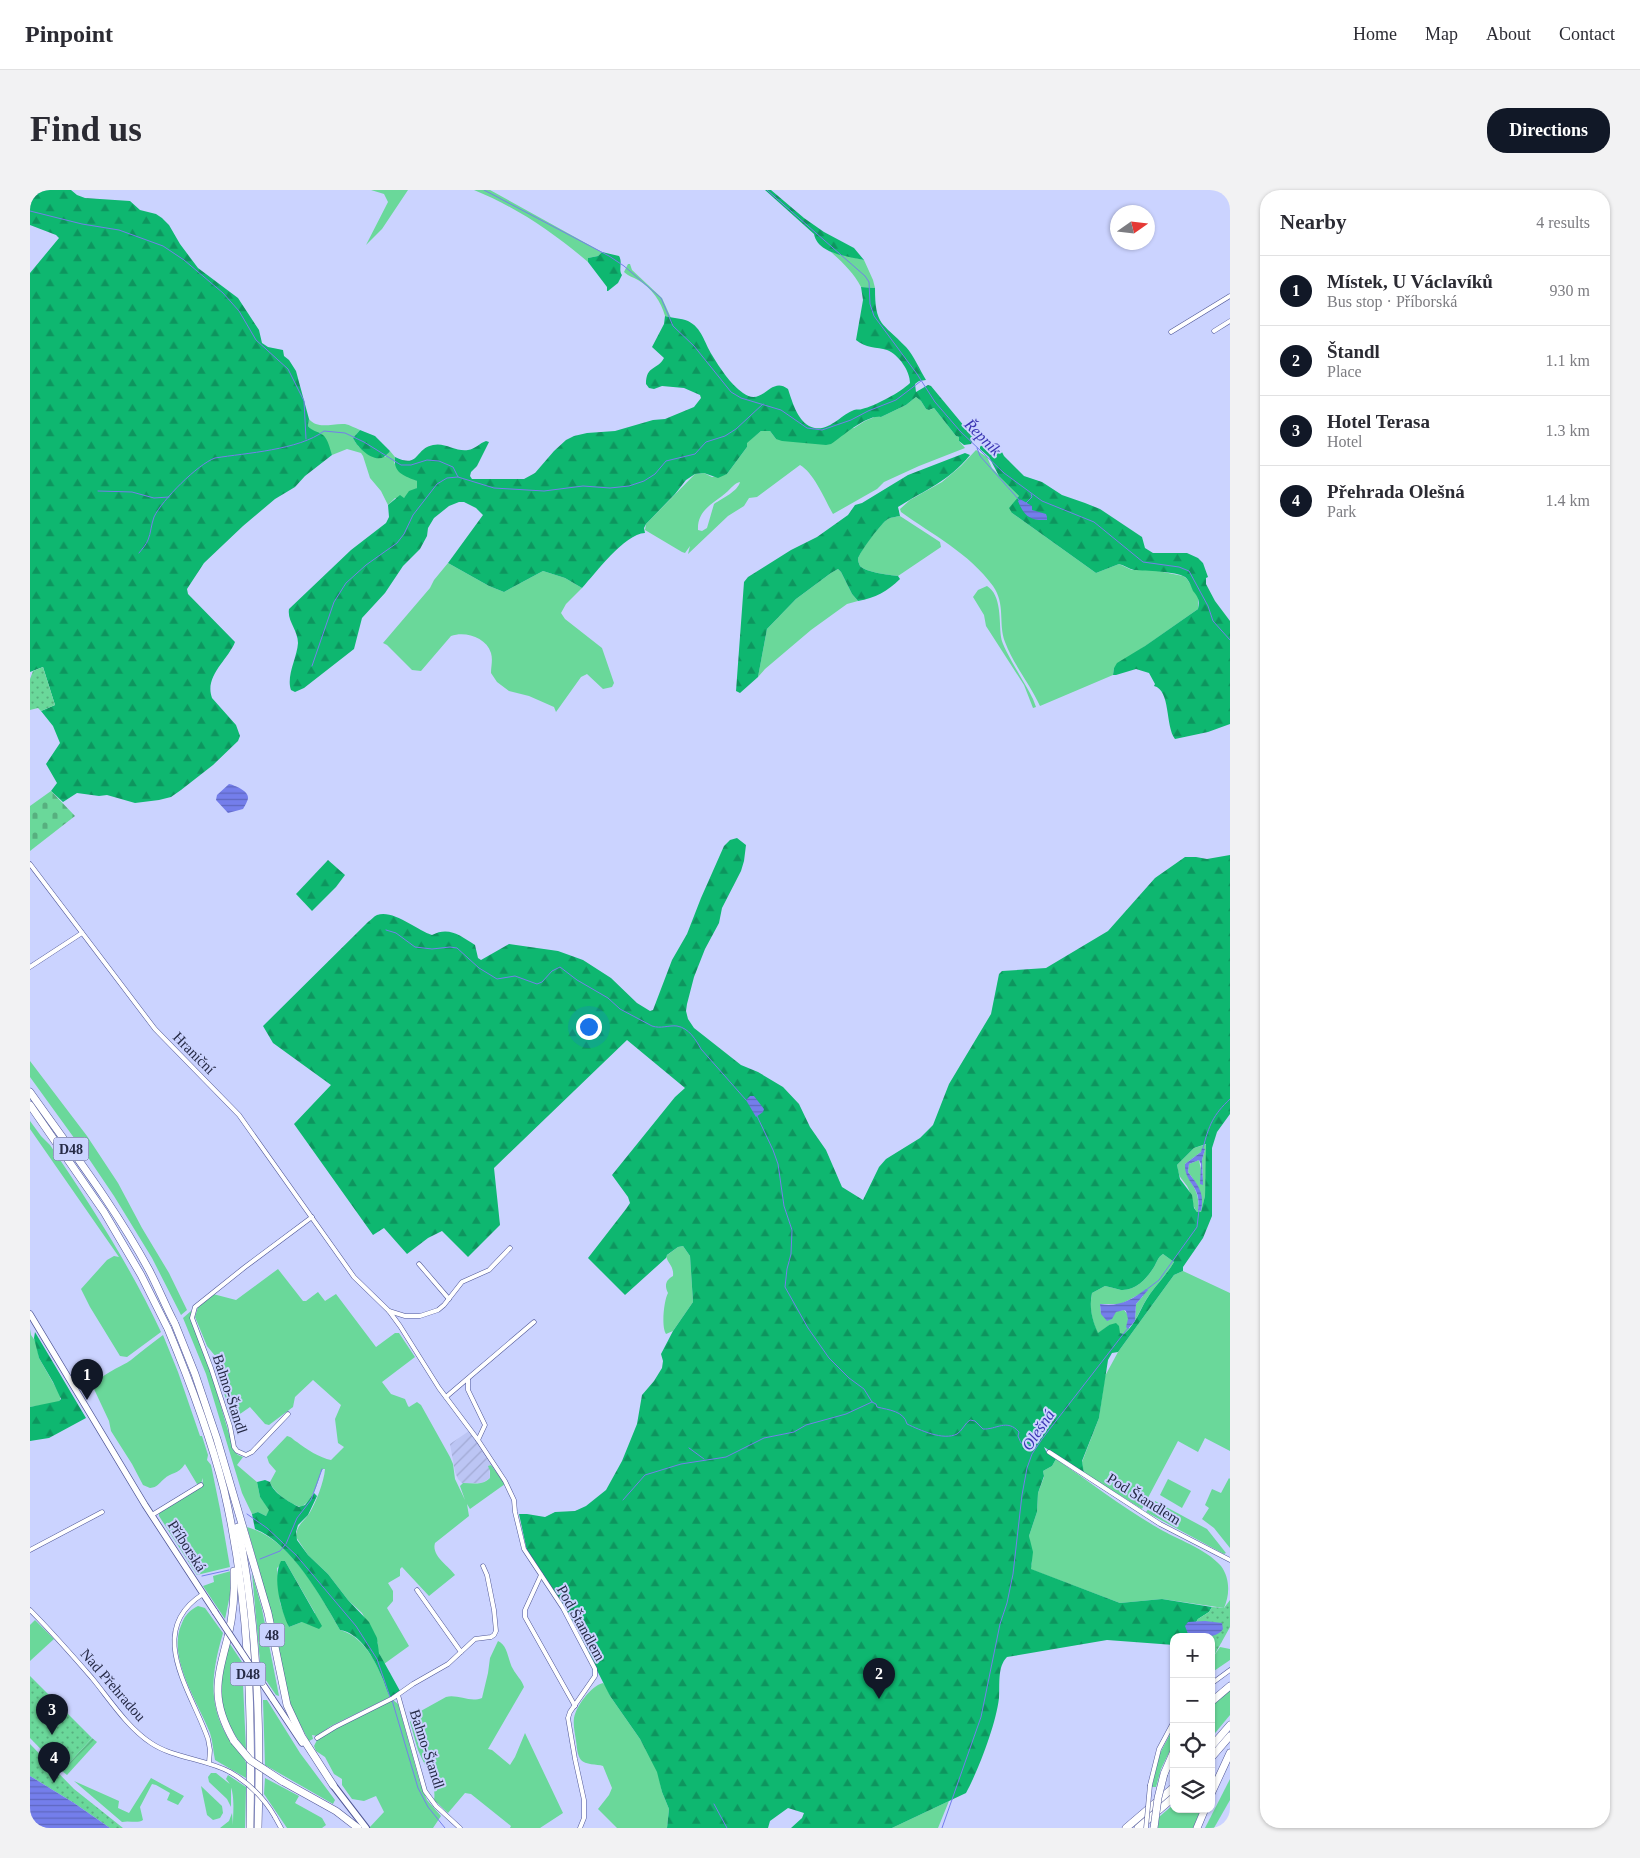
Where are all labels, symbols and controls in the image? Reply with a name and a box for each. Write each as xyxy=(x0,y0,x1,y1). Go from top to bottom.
text: Pinpoint xyxy=(25,21,113,47)
text: Home xyxy=(1353,24,1397,44)
text: Map xyxy=(1425,24,1458,44)
text: About xyxy=(1486,24,1531,44)
text: Contact xyxy=(1559,24,1615,44)
button: Directions xyxy=(1487,108,1610,153)
text: Find us xyxy=(30,110,142,149)
north arrow xyxy=(1110,205,1155,250)
text: Nearby xyxy=(1280,210,1347,234)
text: 4 results xyxy=(1536,214,1590,231)
text: Místek, U Václavíků xyxy=(1327,271,1493,292)
text: 1 xyxy=(1292,282,1300,299)
text: 930 m xyxy=(1550,282,1590,299)
text: Bus stop · Příborská xyxy=(1327,293,1457,310)
text: Štandl xyxy=(1327,341,1380,362)
text: 2 xyxy=(1292,352,1300,369)
text: 1.1 km xyxy=(1546,352,1590,369)
text: Place xyxy=(1327,363,1362,380)
text: Hotel Terasa xyxy=(1327,411,1430,432)
water label: Řepník xyxy=(960,414,1006,460)
text: 3 xyxy=(1292,422,1300,439)
text: 1.3 km xyxy=(1546,422,1590,439)
text: Hotel xyxy=(1327,433,1363,450)
text: Přehrada Olešná xyxy=(1327,481,1465,502)
text: 4 xyxy=(1292,492,1300,509)
text: 1.4 km xyxy=(1546,492,1590,509)
text: Park xyxy=(1327,503,1356,520)
your location xyxy=(576,1014,602,1040)
street label: Hraniční xyxy=(170,1029,218,1077)
road number: D48 xyxy=(53,1138,88,1161)
street label: Bahno-Štandl xyxy=(210,1352,250,1436)
pin: 1 xyxy=(71,1359,103,1400)
water label: Olešná xyxy=(1018,1406,1058,1454)
street label: Pod Štandlem xyxy=(1104,1470,1184,1528)
street label: Příborská xyxy=(165,1518,210,1575)
street label: Pod Štandlem xyxy=(554,1582,608,1664)
road number: 48 xyxy=(260,1624,284,1646)
map controls xyxy=(1170,1633,1215,1813)
button: + xyxy=(1170,1633,1215,1678)
street label: Nad Přehradou xyxy=(77,1646,149,1725)
pin: 2 xyxy=(863,1658,895,1699)
road number: D48 xyxy=(230,1662,266,1686)
button: − xyxy=(1170,1678,1215,1723)
pin: 3 xyxy=(36,1694,68,1735)
street label: Bahno-Štandl xyxy=(407,1707,447,1791)
button: locate xyxy=(1170,1723,1215,1768)
pin: 4 xyxy=(38,1742,70,1783)
button: layers xyxy=(1170,1768,1215,1813)

